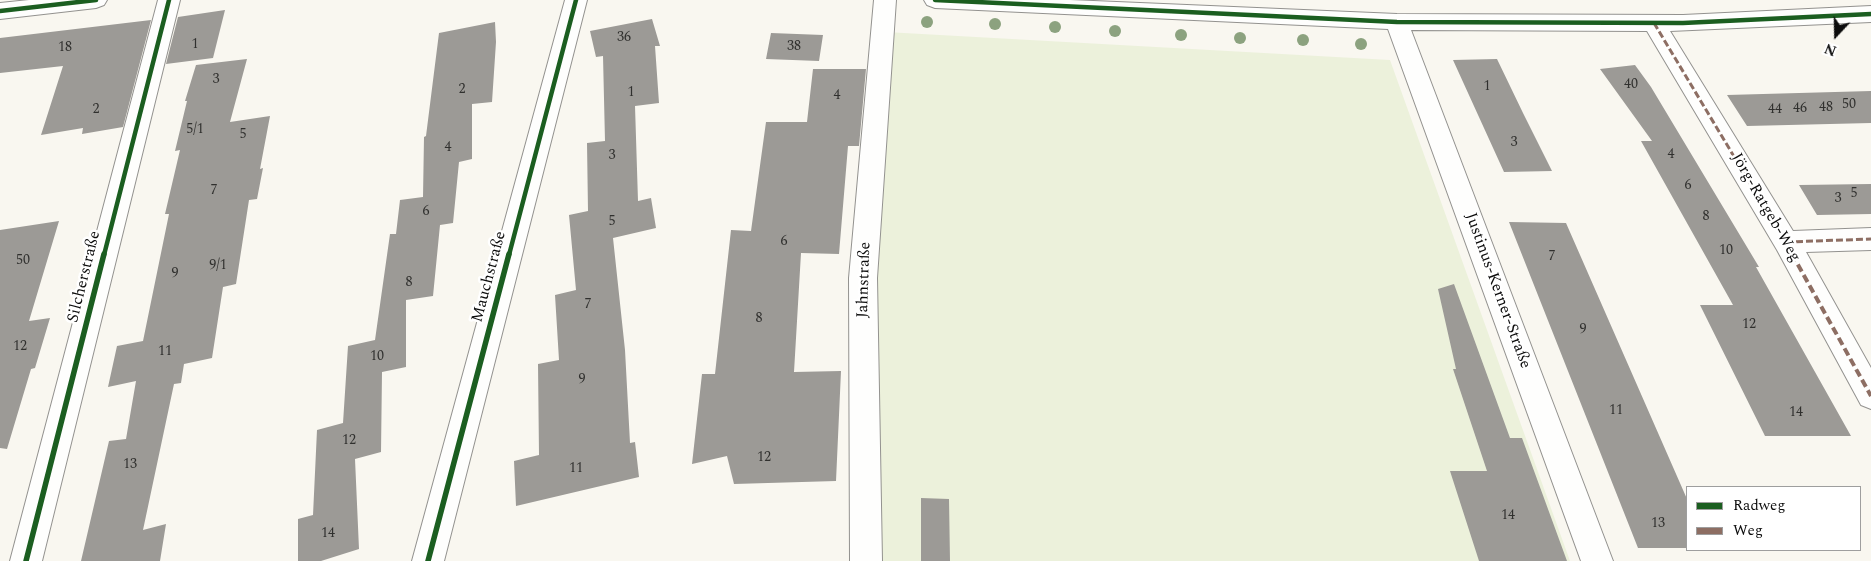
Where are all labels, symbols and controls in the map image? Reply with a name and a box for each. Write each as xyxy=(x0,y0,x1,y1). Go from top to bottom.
north arrow xyxy=(1811,10,1861,60)
house number: 36 xyxy=(617,30,631,46)
house number: 1 xyxy=(192,37,198,53)
text: N xyxy=(1821,38,1840,61)
house number: 38 xyxy=(787,39,801,55)
house number: 18 xyxy=(58,40,72,56)
house number: 3 xyxy=(213,72,219,88)
house number: 40 xyxy=(1624,77,1638,93)
house number: 1 xyxy=(1484,79,1490,95)
house number: 2 xyxy=(459,82,465,98)
house number: 1 xyxy=(628,85,634,101)
house number: 4 xyxy=(834,88,840,104)
house number: 50 xyxy=(1842,97,1856,113)
house number: 48 xyxy=(1819,100,1833,116)
house number: 46 xyxy=(1793,101,1807,117)
house number: 2 xyxy=(93,102,99,118)
house number: 44 xyxy=(1768,102,1782,118)
house number: 5/1 xyxy=(186,122,204,138)
house number: 5 xyxy=(240,127,246,143)
house number: 3 xyxy=(1511,135,1517,151)
house number: 4 xyxy=(445,140,451,156)
house number: 4 xyxy=(1668,147,1674,163)
house number: 3 xyxy=(609,148,615,164)
street label: Jörg-Ratgeb-Weg xyxy=(1726,150,1804,266)
house number: 6 xyxy=(1685,178,1691,194)
house number: 7 xyxy=(211,183,217,199)
house number: 5 xyxy=(1851,186,1857,202)
house number: 3 xyxy=(1835,191,1841,207)
house number: 6 xyxy=(423,204,429,220)
house number: 8 xyxy=(1703,209,1709,225)
street label: Justinus-Kerner-Straße xyxy=(1460,210,1534,372)
house number: 5 xyxy=(609,214,615,230)
street label: Silcherstraße xyxy=(64,229,106,325)
street label: Mauchstraße xyxy=(469,229,511,325)
house number: 6 xyxy=(781,234,787,250)
street label: Jahnstraße xyxy=(854,241,876,319)
house number: 10 xyxy=(1719,243,1733,259)
house number: 7 xyxy=(1549,249,1555,265)
house number: 50 xyxy=(16,253,30,269)
house number: 9/1 xyxy=(209,258,227,274)
house number: 9 xyxy=(172,266,178,282)
house number: 8 xyxy=(406,275,412,291)
house number: 7 xyxy=(585,297,591,313)
house number: 8 xyxy=(756,311,762,327)
house number: 12 xyxy=(1742,317,1756,333)
house number: 9 xyxy=(1580,322,1586,338)
house number: 12 xyxy=(13,339,27,355)
house number: 11 xyxy=(158,344,172,360)
house number: 10 xyxy=(370,349,384,365)
house number: 9 xyxy=(579,372,585,388)
house number: 11 xyxy=(1609,403,1623,419)
house number: 14 xyxy=(1789,405,1803,421)
house number: 12 xyxy=(342,433,356,449)
house number: 12 xyxy=(757,450,771,466)
house number: 13 xyxy=(123,457,137,473)
house number: 11 xyxy=(569,461,583,477)
legend xyxy=(1686,486,1861,551)
text: Radweg xyxy=(1733,494,1786,517)
house number: 14 xyxy=(1501,508,1515,524)
house number: 13 xyxy=(1651,516,1665,532)
text: Weg xyxy=(1733,519,1763,542)
house number: 14 xyxy=(321,526,335,542)

